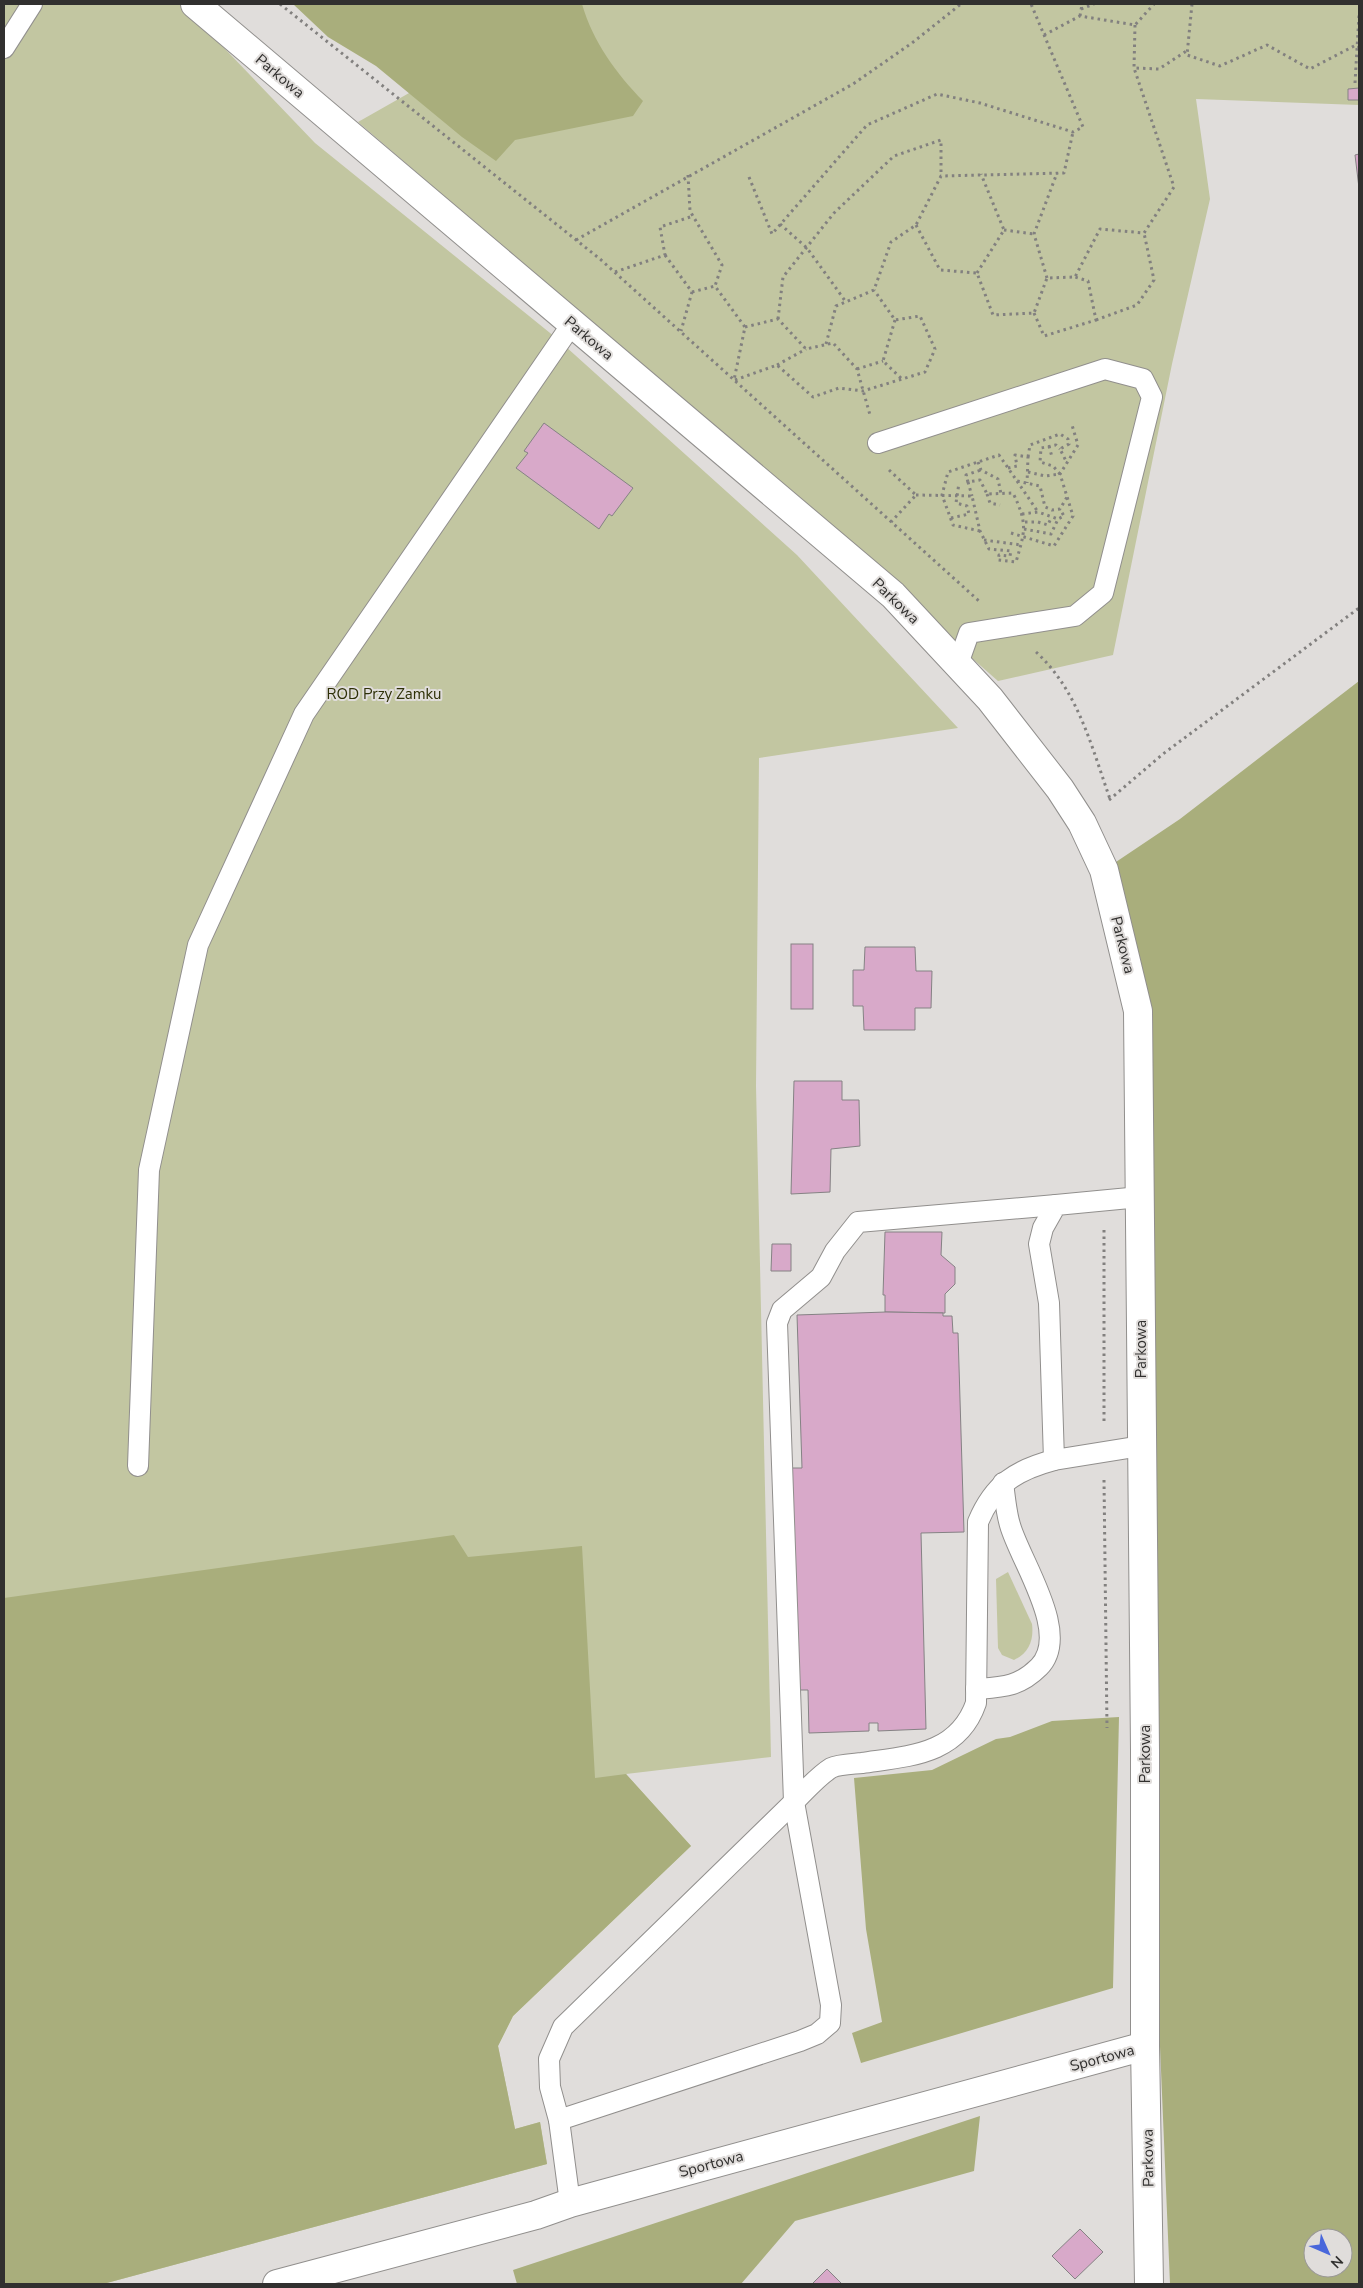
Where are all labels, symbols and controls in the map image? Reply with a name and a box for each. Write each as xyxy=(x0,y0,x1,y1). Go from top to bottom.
street label: Parkowa xyxy=(251,50,309,102)
street label: Parkowa xyxy=(560,312,618,364)
street label: Parkowa xyxy=(868,574,924,628)
park label: ROD Przy Zamku xyxy=(327,684,442,704)
street label: Parkowa xyxy=(1106,914,1140,976)
street label: Parkowa xyxy=(1131,1320,1151,1378)
street label: Parkowa xyxy=(1135,1725,1155,1783)
street label: Sportowa xyxy=(1068,2040,1136,2076)
street label: Parkowa xyxy=(1137,2129,1159,2187)
street label: Sportowa xyxy=(677,2146,745,2182)
north arrow xyxy=(1303,2228,1353,2278)
text: N xyxy=(1326,2251,1347,2272)

